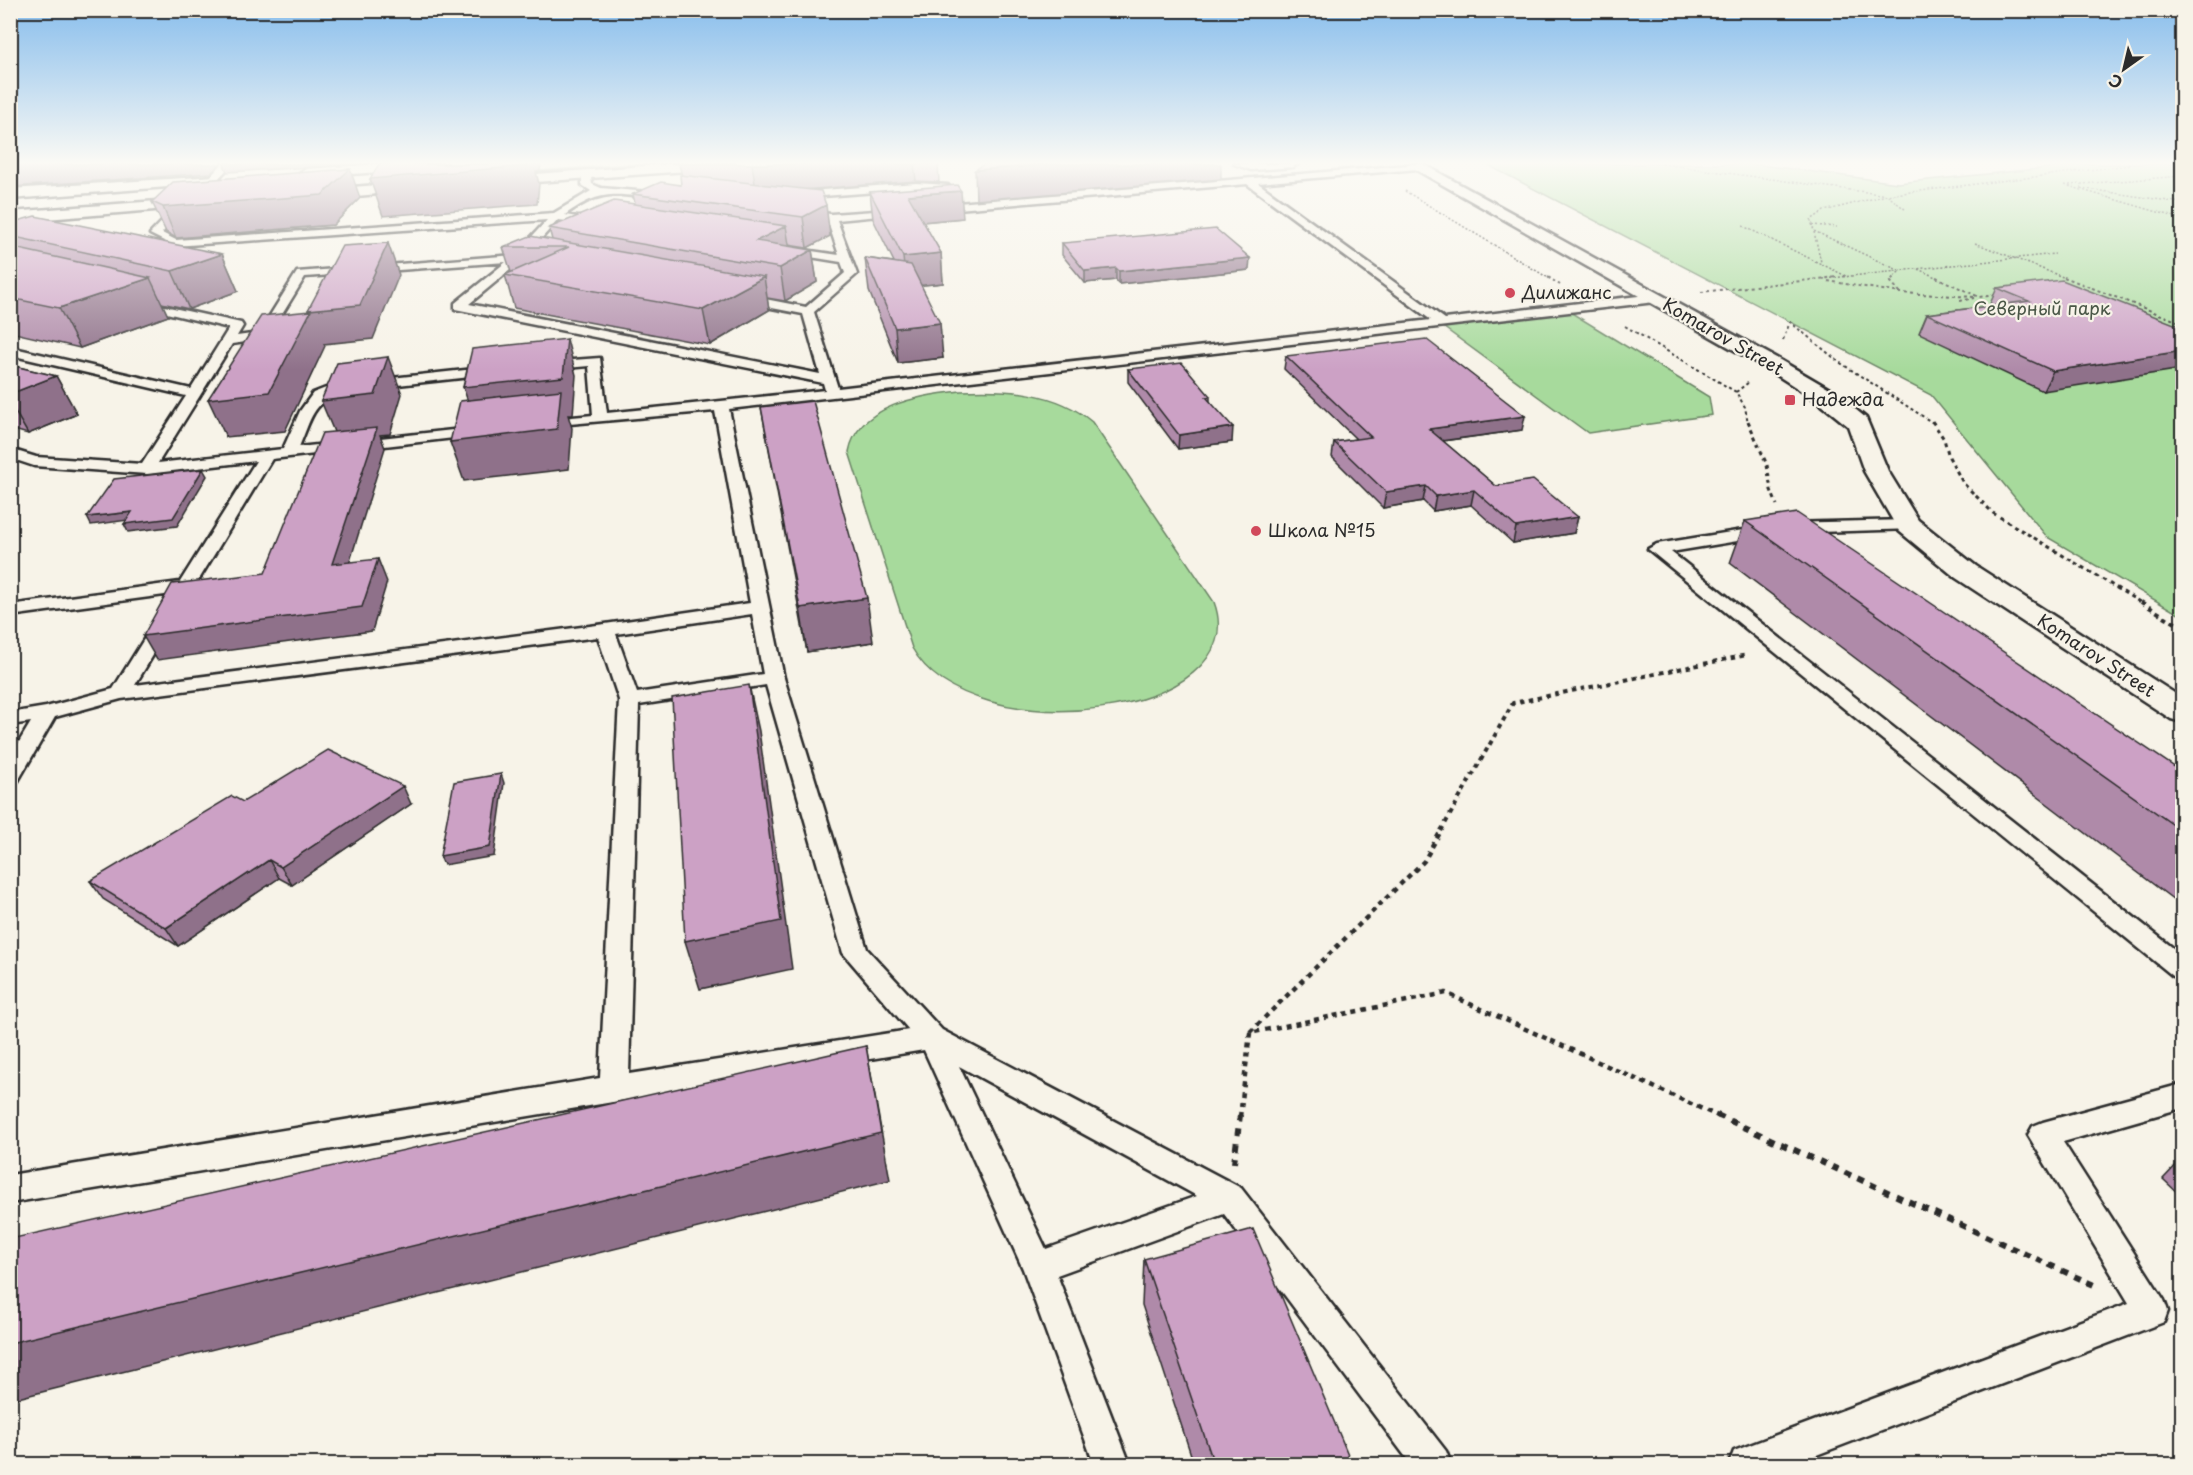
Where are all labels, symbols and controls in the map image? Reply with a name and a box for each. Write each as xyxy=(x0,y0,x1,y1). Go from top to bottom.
north arrow xyxy=(2094,39,2154,99)
text: С xyxy=(2103,69,2127,96)
place label: Дилижанс xyxy=(1521,278,1612,305)
marker: Дилижанс xyxy=(1503,286,1517,300)
street label: Komarov Street xyxy=(1658,290,1789,381)
park label: Северный парк xyxy=(1973,294,2111,321)
place label: Надежда xyxy=(1802,385,1884,412)
marker: Надежда xyxy=(1783,393,1797,407)
place label: Школа №15 xyxy=(1268,516,1376,543)
marker: Школа №15 xyxy=(1249,524,1263,538)
street label: Komarov Street xyxy=(2032,606,2161,703)

